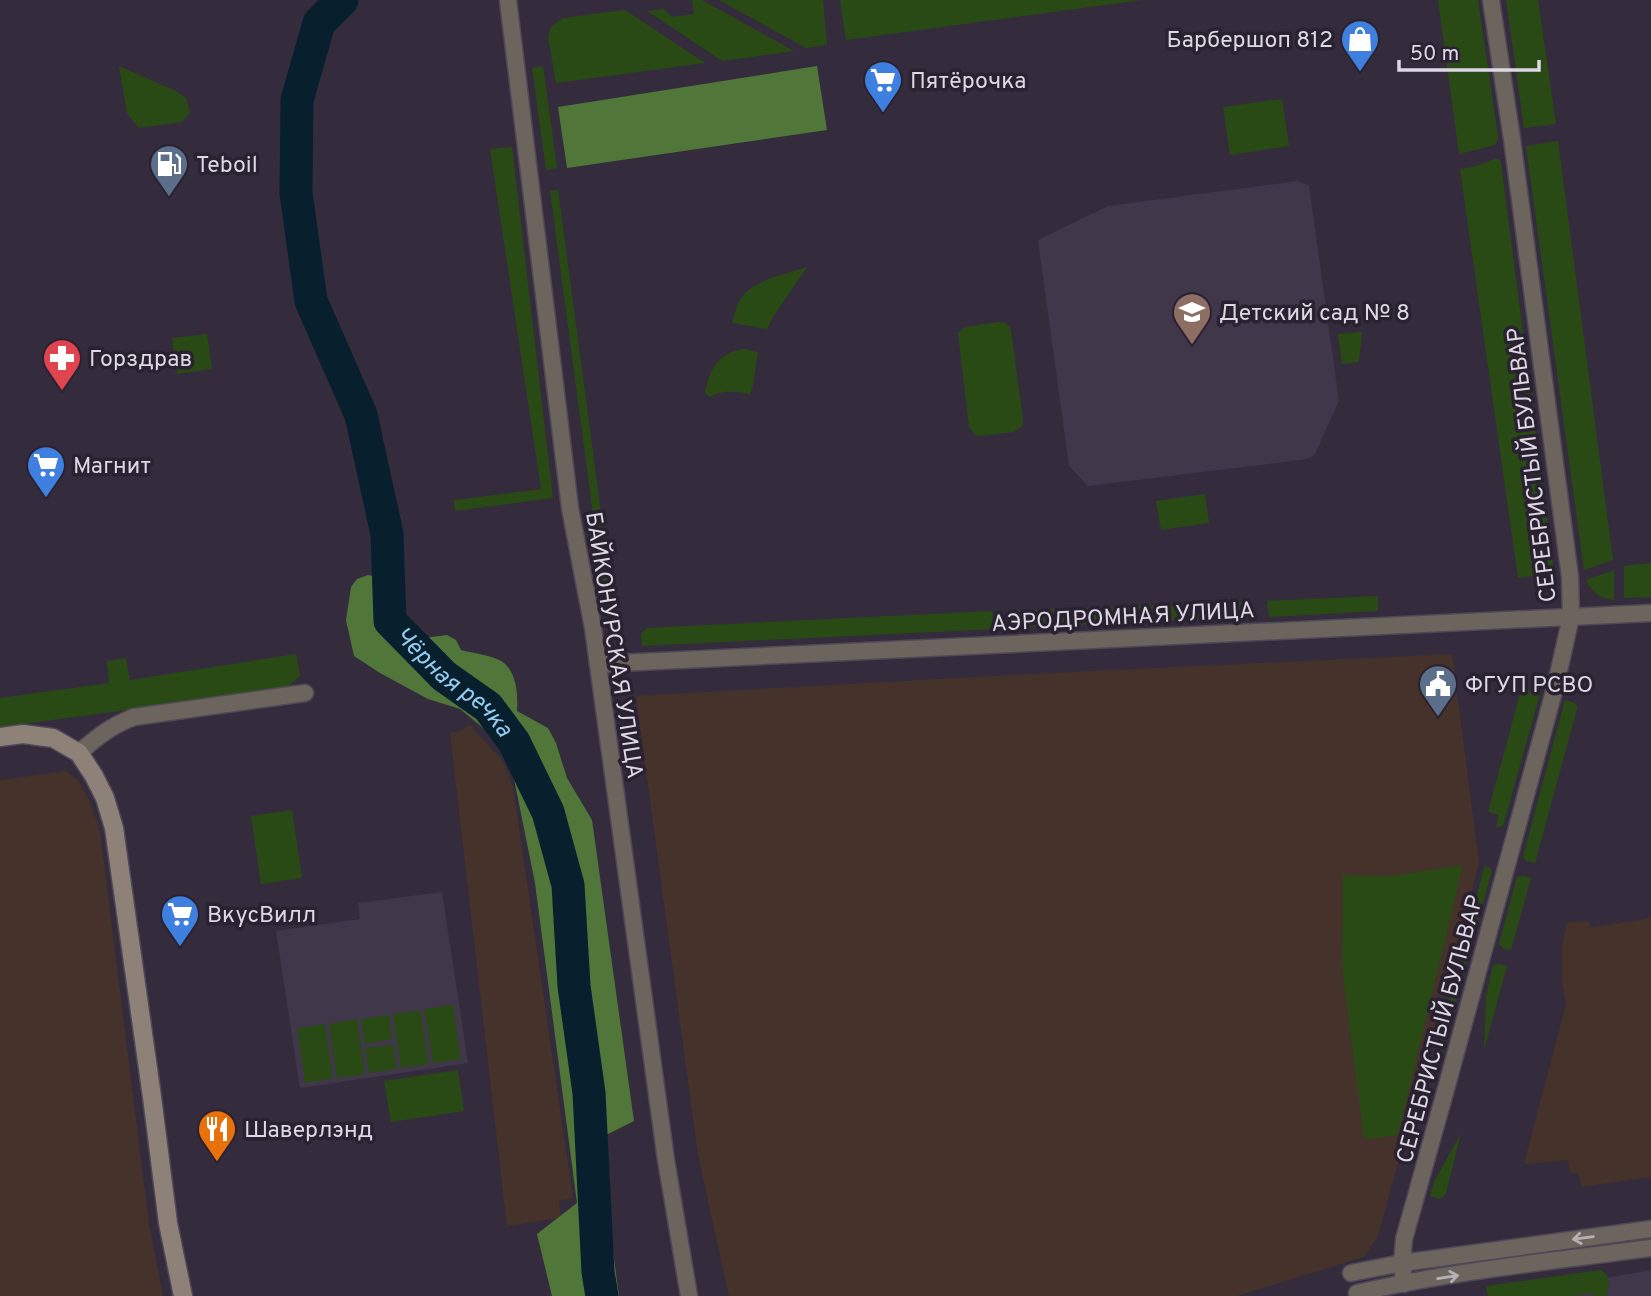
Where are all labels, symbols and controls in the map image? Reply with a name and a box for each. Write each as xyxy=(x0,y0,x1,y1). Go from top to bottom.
shop icon: Барбершоп 812 xyxy=(1339,18,1381,73)
place label: Барбершоп 812 xyxy=(1166,27,1333,56)
scale bar xyxy=(1399,28,1539,72)
text: 50 m xyxy=(1410,41,1459,68)
supermarket icon: Пятёрочка xyxy=(862,59,904,114)
place label: Пятёрочка xyxy=(910,68,1026,97)
fuel station icon: Teboil xyxy=(148,143,190,198)
place label: Teboil xyxy=(196,152,258,181)
school or university icon: Детский сад № 8 xyxy=(1171,291,1213,346)
place label: Детский сад № 8 xyxy=(1219,300,1410,329)
street label: СЕРЕБРИСТЫЙ БУЛЬВАР xyxy=(1500,326,1565,604)
pharmacy icon: Горздрав xyxy=(41,337,83,392)
place label: Горздрав xyxy=(89,346,192,375)
supermarket icon: Магнит xyxy=(25,444,67,499)
place label: Магнит xyxy=(73,453,151,482)
street label: БАЙКОНУРСКАЯ УЛИЦА xyxy=(577,509,650,781)
street label: АЭРОДРОМНАЯ УЛИЦА xyxy=(991,597,1256,640)
water label: Чёрная речка xyxy=(388,622,519,744)
public building icon: ФГУП РСВО xyxy=(1417,663,1459,718)
place label: ФГУП РСВО xyxy=(1465,672,1593,701)
street label: СЕРЕБРИСТЫЙ БУЛЬВАР xyxy=(1390,892,1491,1167)
supermarket icon: ВкусВилл xyxy=(159,893,201,948)
place label: ВкусВилл xyxy=(207,902,316,931)
restaurant icon: Шаверлэнд xyxy=(196,1108,238,1163)
place label: Шаверлэнд xyxy=(244,1117,373,1146)
one-way arrow xyxy=(1573,1232,1595,1245)
one-way arrow xyxy=(1436,1270,1459,1283)

